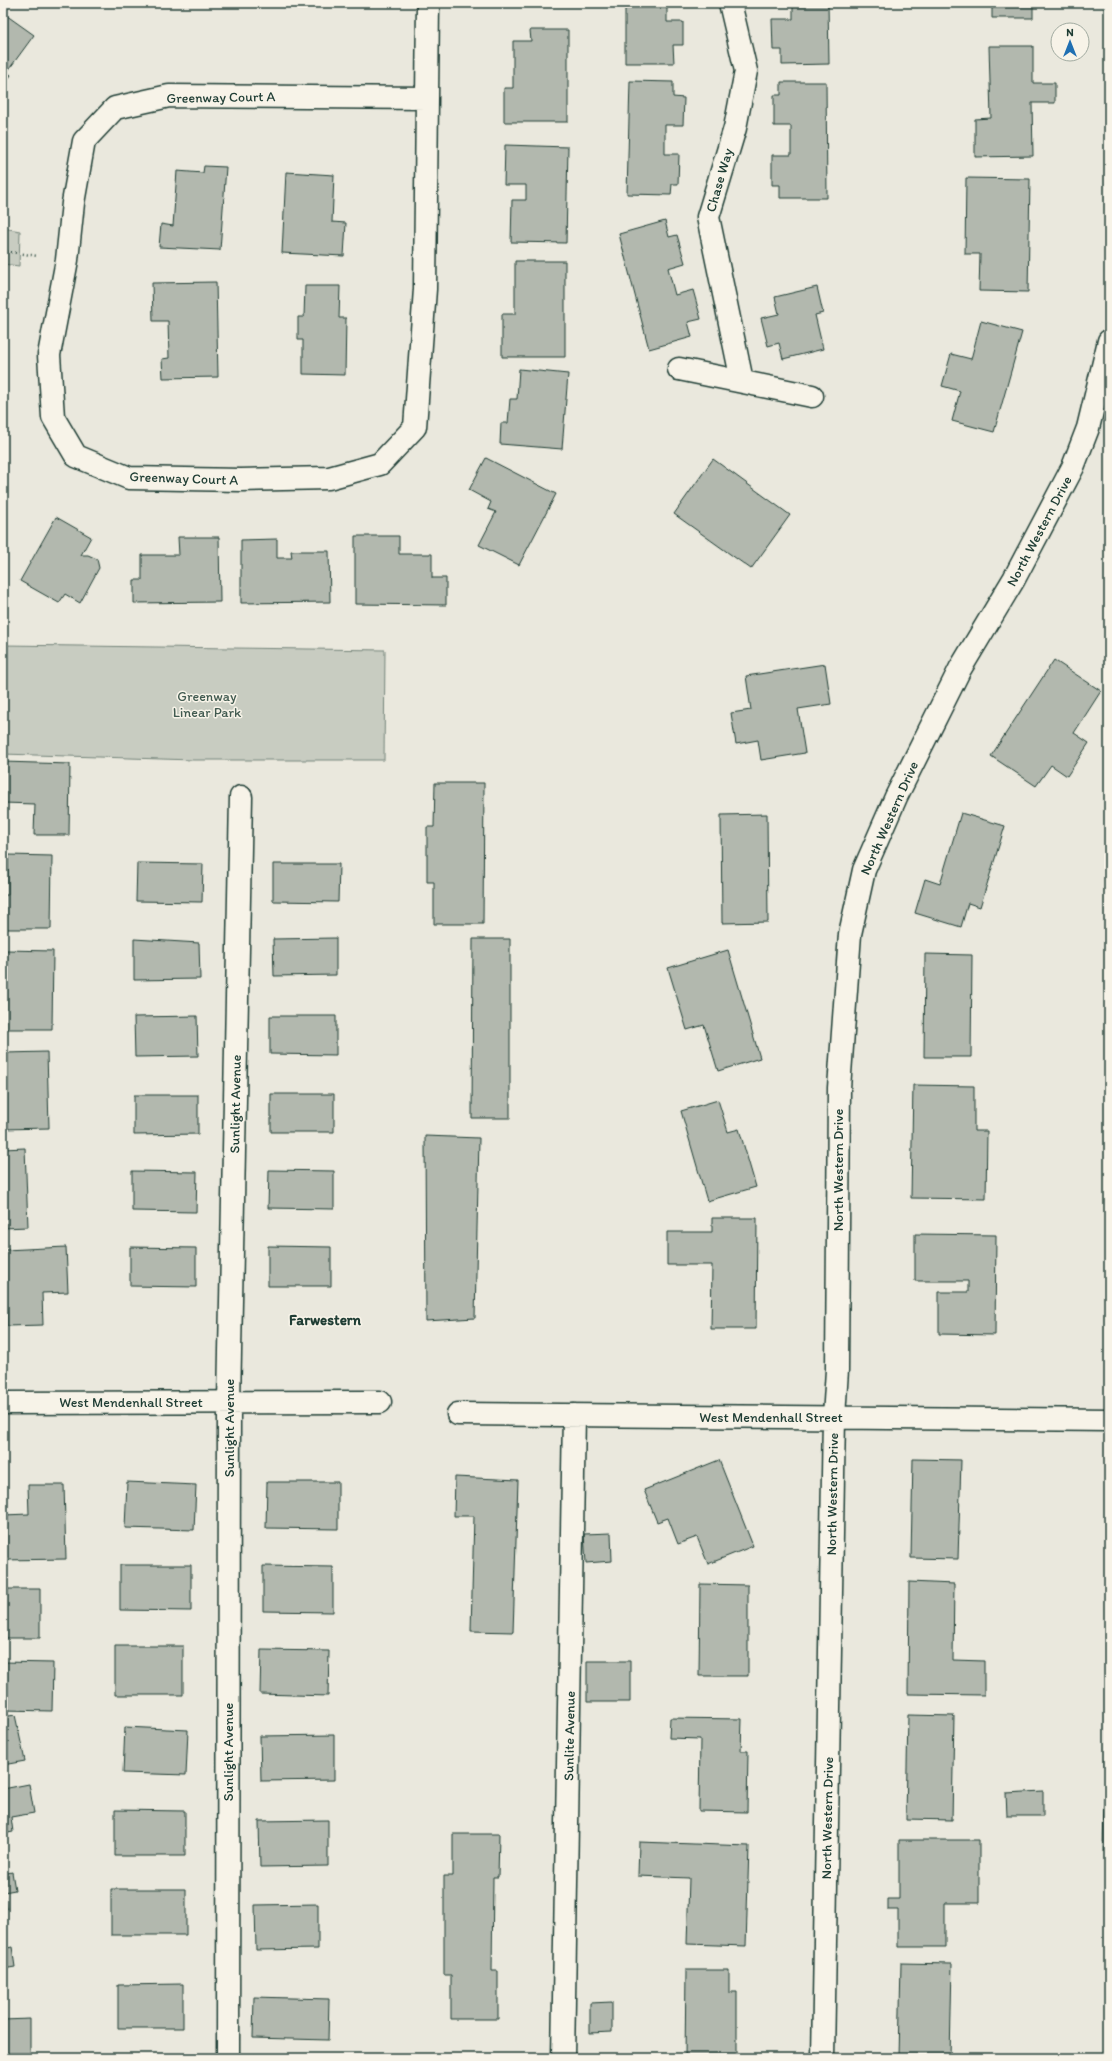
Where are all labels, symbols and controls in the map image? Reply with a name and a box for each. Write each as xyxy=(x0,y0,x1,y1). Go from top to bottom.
north arrow xyxy=(1050,22,1090,62)
text: N xyxy=(1066,26,1074,39)
street label: Greenway Court A xyxy=(166,88,276,107)
street label: Chase Way xyxy=(702,146,737,214)
street label: Greenway Court A xyxy=(129,468,239,489)
street label: North Western Drive xyxy=(1003,473,1076,589)
park label: Greenway Linear Park xyxy=(173,688,242,721)
street label: North Western Drive xyxy=(857,758,922,878)
street label: Sunlight Avenue xyxy=(226,1054,245,1153)
street label: North Western Drive xyxy=(830,1108,847,1231)
district label: Farwestern xyxy=(289,1311,362,1329)
street label: Sunlight Avenue xyxy=(221,1378,238,1477)
street label: West Mendenhall Street xyxy=(59,1394,203,1411)
street label: West Mendenhall Street xyxy=(699,1409,843,1426)
street label: North Western Drive xyxy=(823,1432,842,1556)
street label: Sunlite Avenue xyxy=(560,1691,579,1781)
street label: Sunlight Avenue xyxy=(220,1702,237,1801)
street label: North Western Drive xyxy=(818,1756,837,1880)

